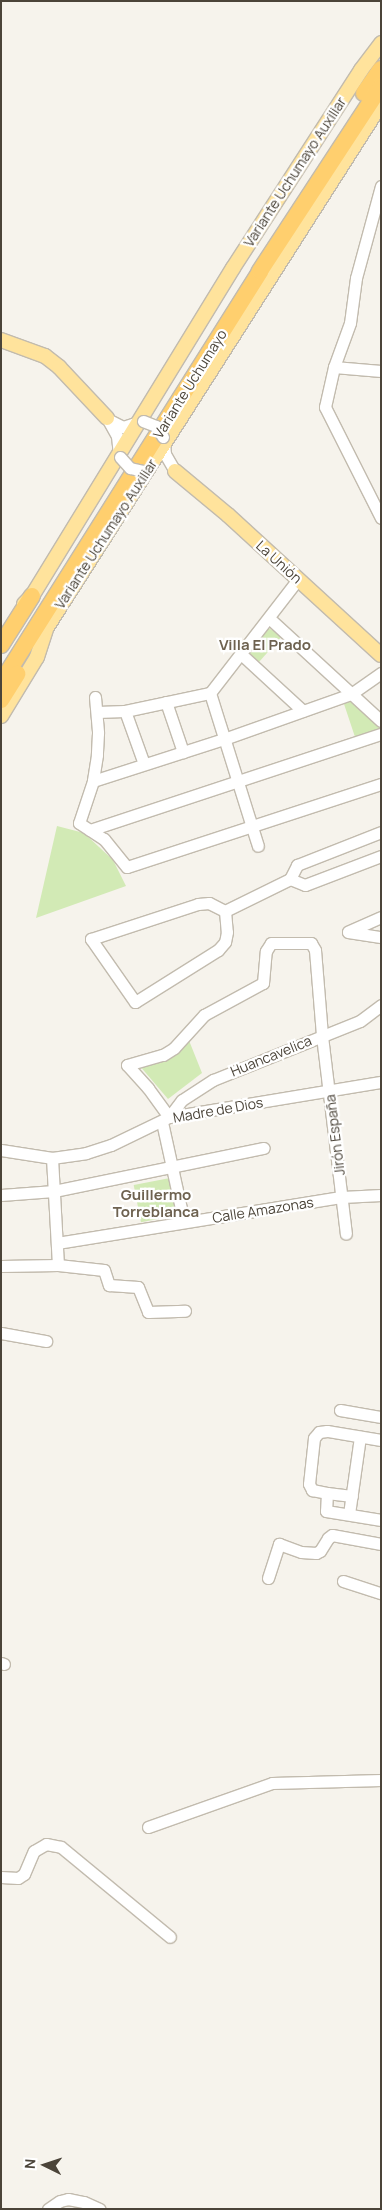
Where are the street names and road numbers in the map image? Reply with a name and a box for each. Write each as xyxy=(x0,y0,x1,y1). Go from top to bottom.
street label: Variante Uchumayo Auxiliar xyxy=(240,94,350,250)
street label: Variante Uchumayo xyxy=(150,326,230,442)
street label: Variante Uchumayo Auxiliar xyxy=(51,456,161,612)
street label: La Unión xyxy=(253,537,305,587)
street label: Huancavelica xyxy=(228,1032,314,1080)
street label: Madre de Dios xyxy=(172,1094,264,1126)
street label: Jirón España xyxy=(322,1094,348,1176)
street label: Calle Amazonas xyxy=(211,1194,315,1226)

